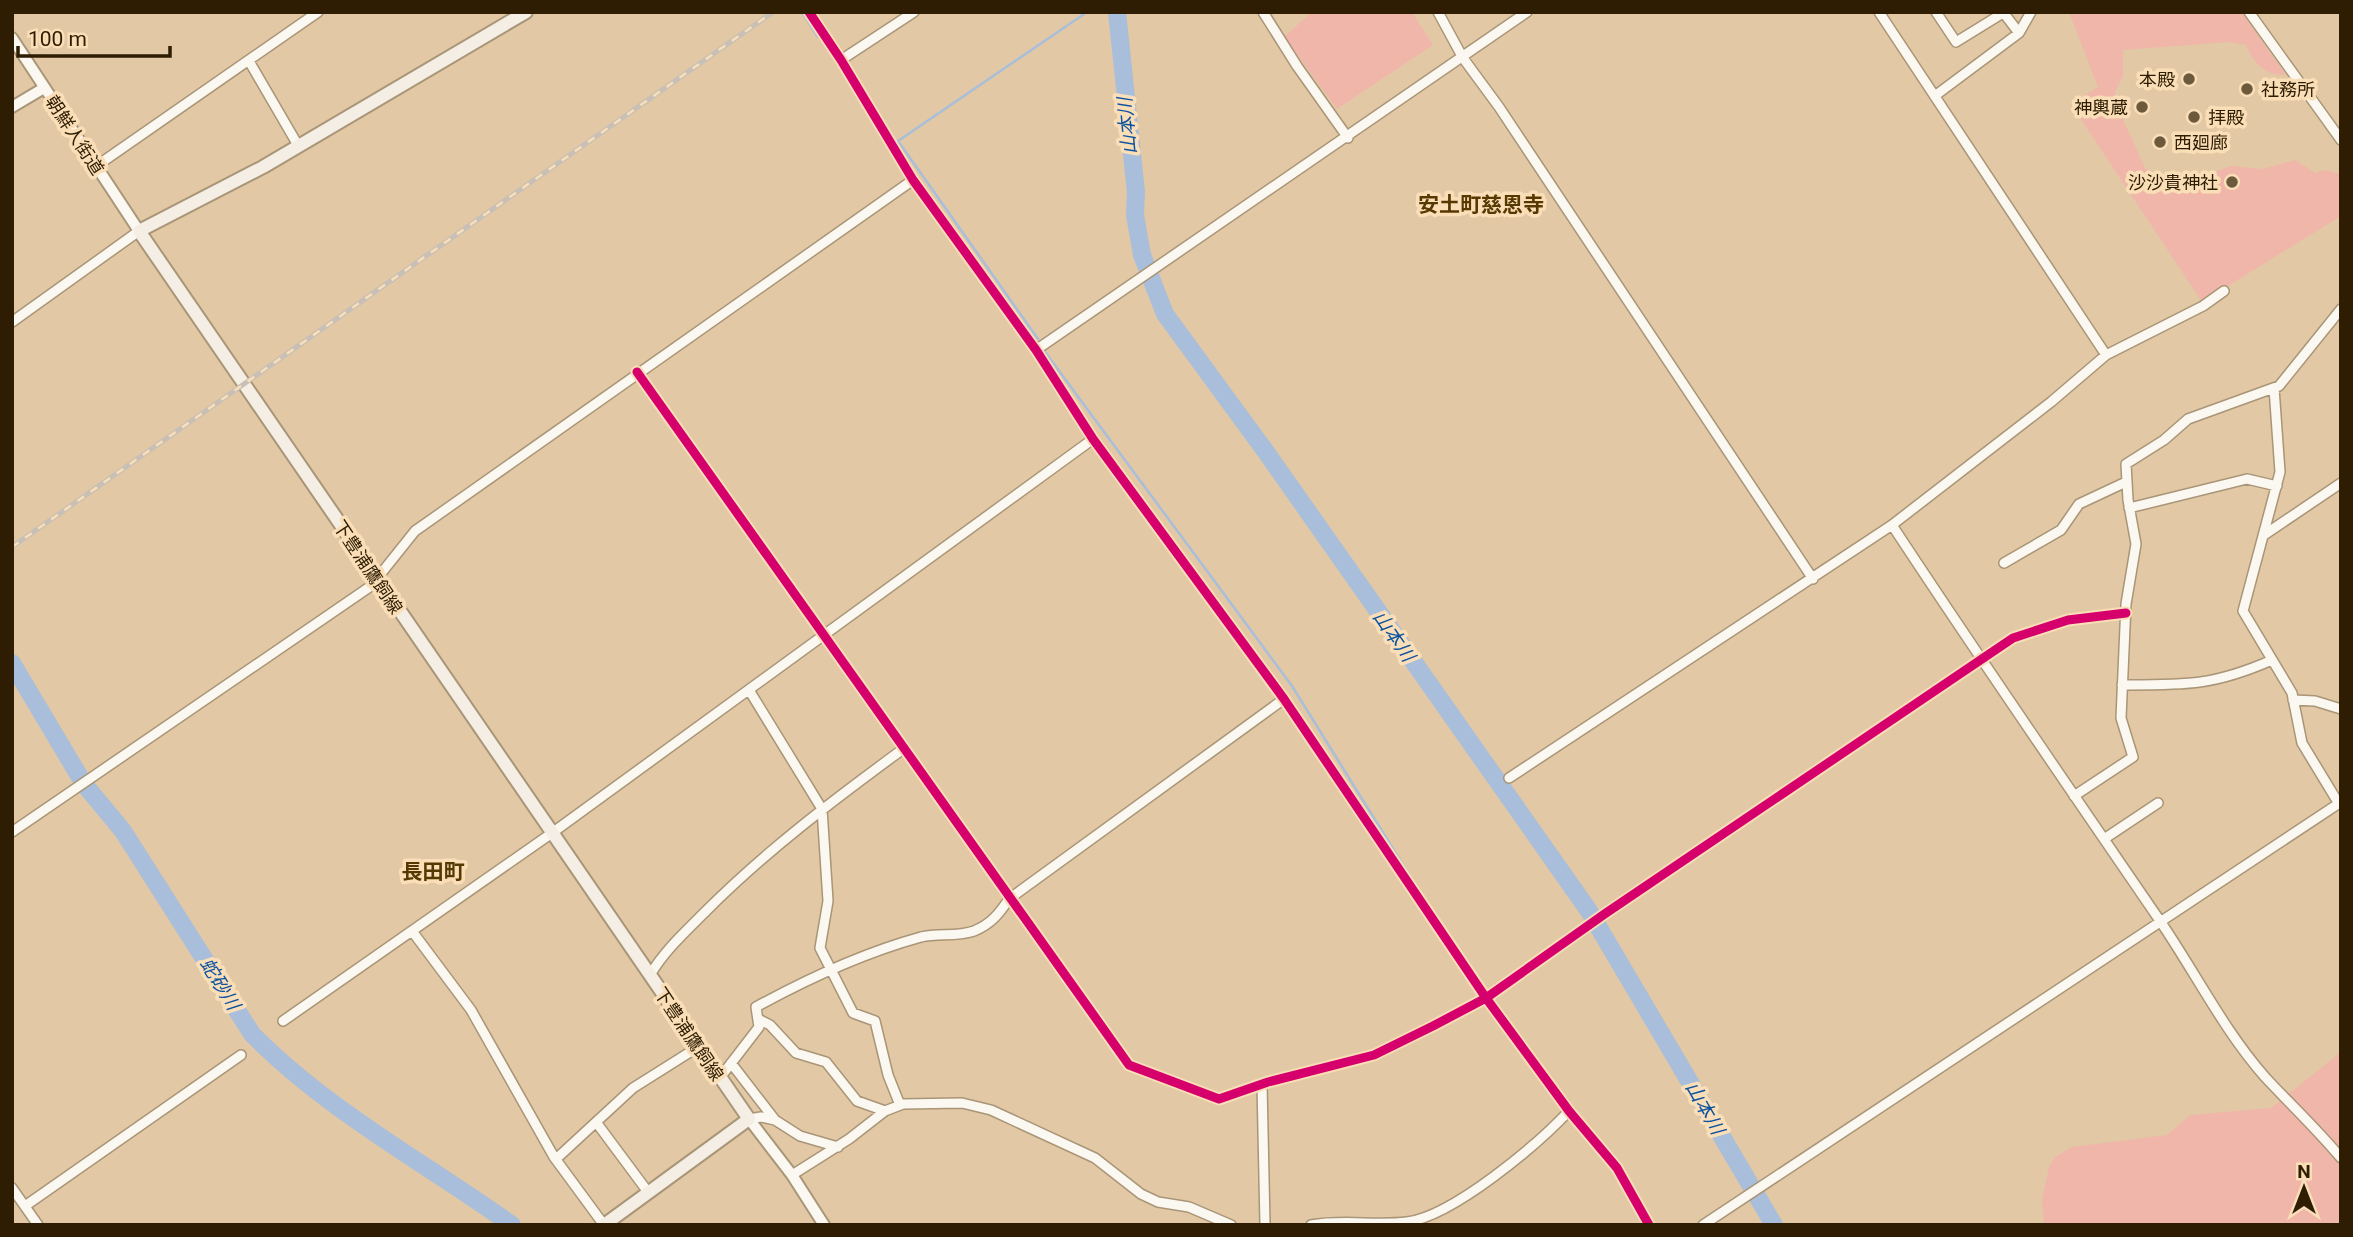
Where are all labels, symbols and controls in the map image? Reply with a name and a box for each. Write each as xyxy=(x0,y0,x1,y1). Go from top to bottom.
scale bar xyxy=(18,14,170,58)
text: 100 m xyxy=(28,27,87,51)
place label: 本殿 xyxy=(2139,69,2175,90)
marker: 本殿 xyxy=(2181,71,2197,87)
place label: 社務所 xyxy=(2261,79,2315,100)
marker: 社務所 xyxy=(2239,81,2255,97)
street label: 朝鮮人街道 xyxy=(42,92,108,178)
water label: 山本川 xyxy=(1113,95,1141,155)
place label: 神輿蔵 xyxy=(2074,97,2128,118)
marker: 神輿蔵 xyxy=(2134,99,2150,115)
place label: 拝殿 xyxy=(2208,107,2244,128)
marker: 拝殿 xyxy=(2186,109,2202,125)
place label: 西廻廊 xyxy=(2174,132,2228,153)
marker: 西廻廊 xyxy=(2152,134,2168,150)
place label: 沙沙貴神社 xyxy=(2128,172,2218,193)
marker: 沙沙貴神社 xyxy=(2224,174,2240,190)
district label: 安土町慈恩寺 xyxy=(1418,193,1544,217)
street label: 下豊浦鷹飼線 xyxy=(329,516,407,618)
water label: 山本川 xyxy=(1368,606,1421,668)
district label: 長田町 xyxy=(402,860,465,884)
water label: 蛇砂川 xyxy=(195,954,246,1016)
street label: 下豊浦鷹飼線 xyxy=(650,983,728,1085)
water label: 山本川 xyxy=(1681,1078,1730,1140)
north arrow xyxy=(2269,1153,2339,1223)
text: N xyxy=(2297,1160,2311,1183)

